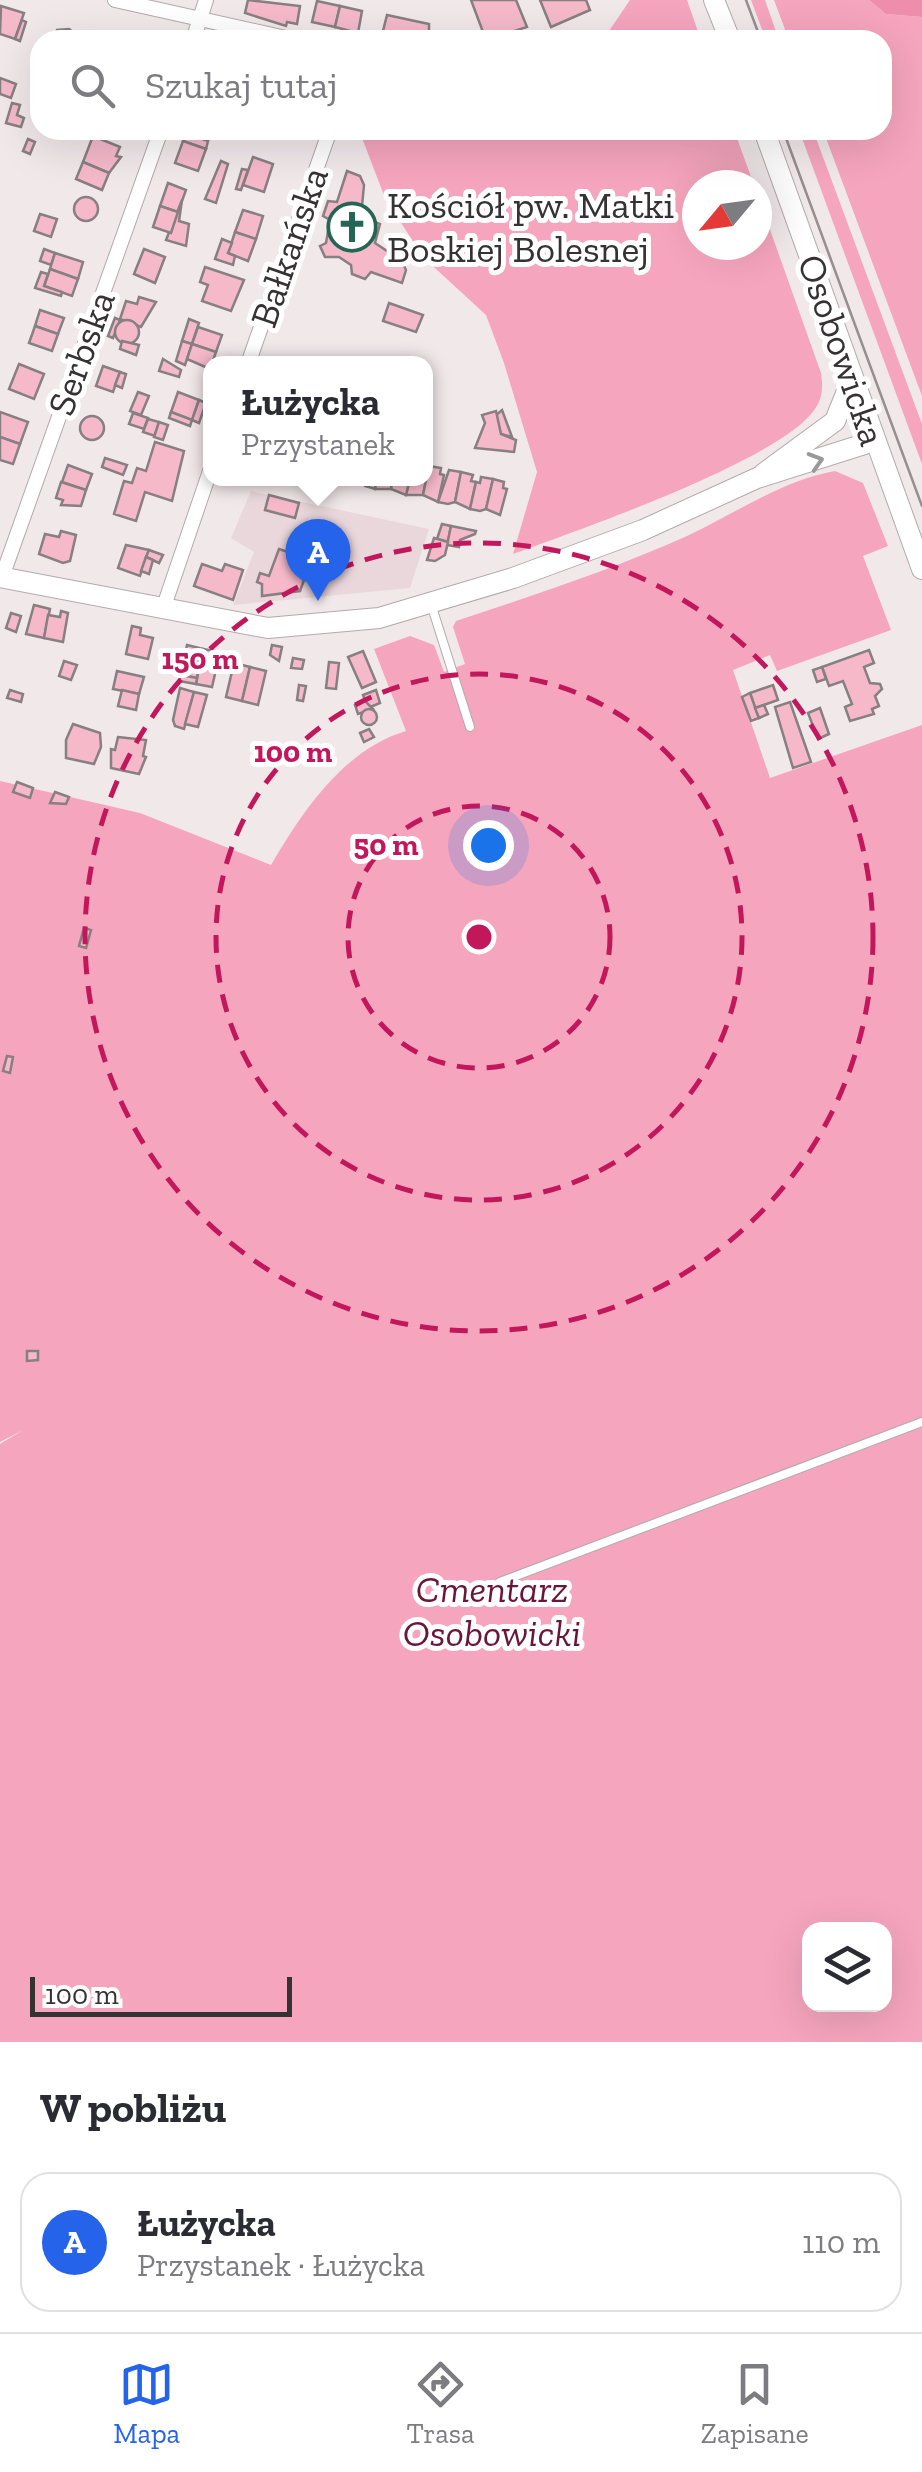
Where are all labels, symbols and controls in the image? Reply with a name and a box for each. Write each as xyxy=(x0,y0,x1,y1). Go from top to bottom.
search box xyxy=(30,30,892,140)
icon: search xyxy=(65,58,120,113)
text: Szukaj tutaj xyxy=(145,62,338,108)
street label: Bałkańska xyxy=(240,161,338,333)
north arrow xyxy=(682,170,772,260)
place label: Kościół pw. Matki Boskiej Bolesnej xyxy=(387,182,674,272)
church icon: Kościół pw. Matki Boskiej Bolesnej xyxy=(326,201,378,253)
street label: Osobowicka xyxy=(788,249,896,451)
street label: Serbska xyxy=(37,284,125,422)
popup xyxy=(203,356,433,486)
text: Łużycka xyxy=(241,379,380,425)
text: Przystanek xyxy=(241,425,395,463)
one-way arrow xyxy=(807,452,824,473)
pin: A xyxy=(286,518,350,601)
text: 150 m xyxy=(162,641,238,677)
text: 100 m xyxy=(254,734,332,770)
your location xyxy=(463,820,514,871)
text: 50 m xyxy=(354,827,418,863)
centre of rings xyxy=(461,919,497,955)
park label: Cmentarz Osobowicki xyxy=(403,1566,581,1656)
map controls xyxy=(802,1922,892,2012)
button: layers xyxy=(802,1922,892,2012)
scale bar xyxy=(30,1972,292,2016)
text: 100 m xyxy=(45,1978,119,2011)
text: W pobliżu xyxy=(40,2082,226,2133)
text: Łużycka xyxy=(137,2200,276,2246)
text: A xyxy=(64,2223,85,2261)
text: 110 m xyxy=(802,2223,880,2261)
text: Przystanek · Łużycka xyxy=(137,2246,425,2284)
tab: Mapa xyxy=(113,2357,180,2450)
tab: Trasa xyxy=(406,2357,474,2450)
tab: Zapisane xyxy=(701,2357,809,2450)

